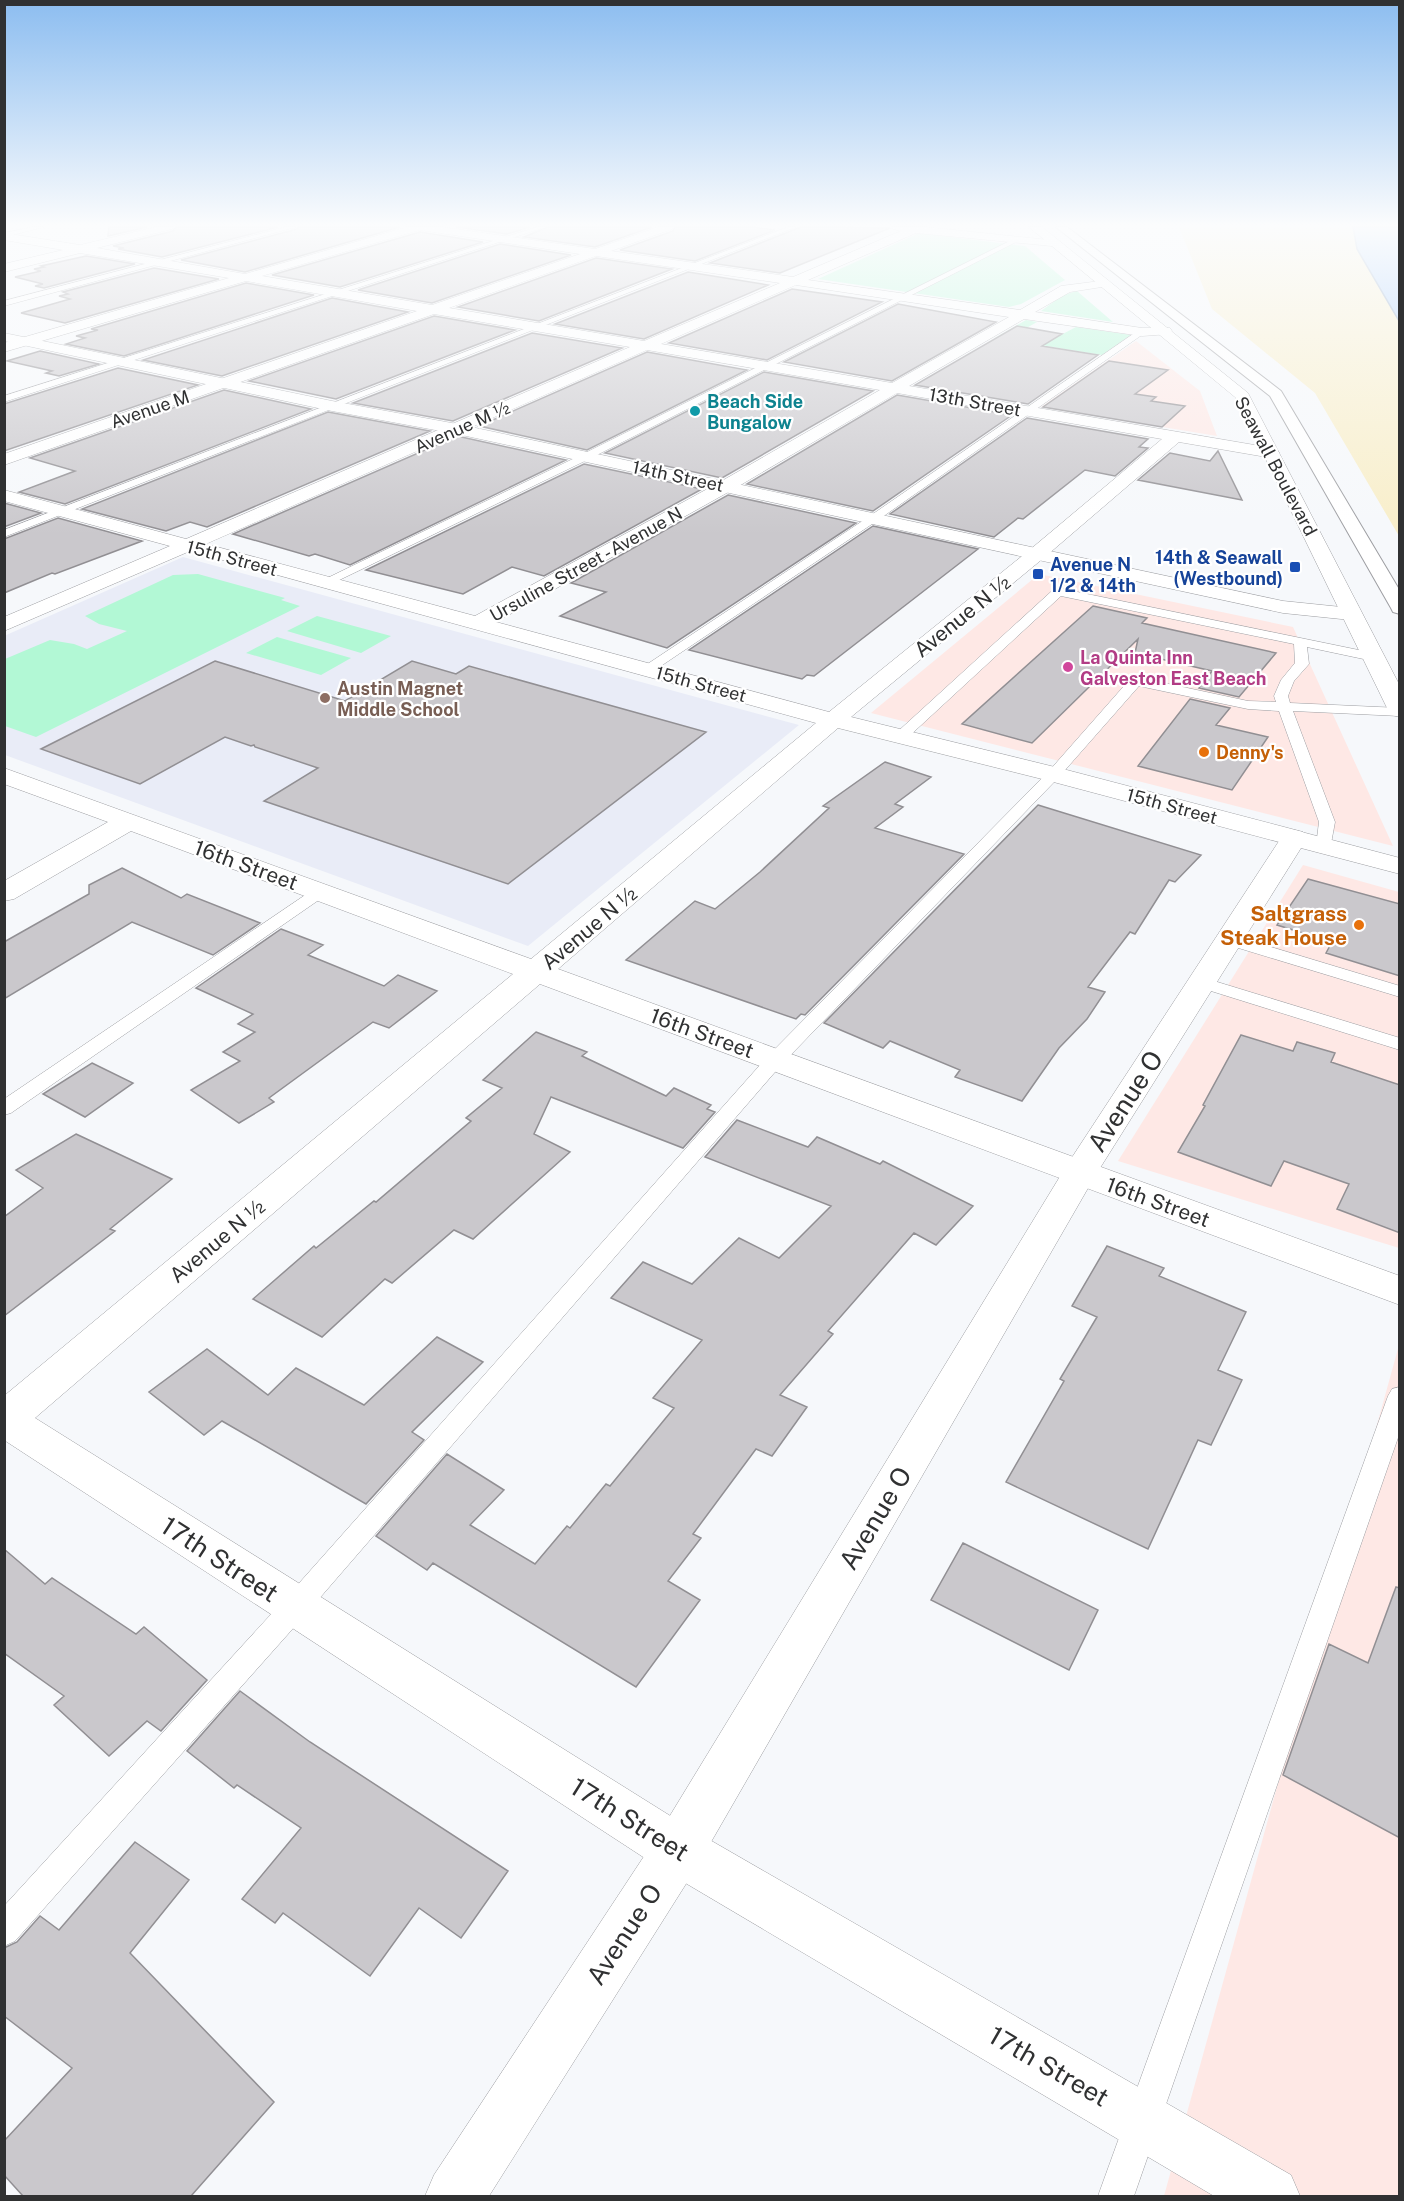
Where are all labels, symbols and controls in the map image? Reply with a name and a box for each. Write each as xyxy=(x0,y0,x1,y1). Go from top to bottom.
street label: 13th Street xyxy=(927,384,1023,420)
street label: Avenue M xyxy=(108,386,192,432)
place label: Beach Side Bungalow xyxy=(707,391,803,433)
street label: Seawall Boulevard xyxy=(1230,393,1322,539)
street label: Avenue M ½ xyxy=(411,397,513,457)
marker: Beach Side Bungalow xyxy=(688,404,702,418)
street label: 14th Street xyxy=(630,456,726,496)
street label: Ursuline Street - Avenue N xyxy=(486,502,686,626)
street label: 15th Street xyxy=(184,536,280,580)
place label: 14th & Seawall (Westbound) xyxy=(1155,547,1283,589)
place label: Avenue N 1/2 & 14th xyxy=(1050,554,1136,596)
marker: 14th & Seawall (Westbound) xyxy=(1288,560,1302,574)
marker: Avenue N 1/2 & 14th xyxy=(1031,567,1045,581)
street label: Avenue N ½ xyxy=(909,570,1015,662)
place label: La Quinta Inn Galveston East Beach xyxy=(1080,647,1266,689)
marker: La Quinta Inn Galveston East Beach xyxy=(1061,660,1075,674)
street label: 15th Street xyxy=(653,662,749,706)
place label: Austin Magnet Middle School xyxy=(337,678,463,720)
marker: Austin Magnet Middle School xyxy=(318,691,332,705)
place label: Denny's xyxy=(1216,742,1284,763)
marker: Denny's xyxy=(1197,745,1211,759)
street label: 15th Street xyxy=(1124,784,1220,828)
street label: 16th Street xyxy=(191,835,301,895)
street label: Avenue N ½ xyxy=(536,881,642,975)
place label: Saltgrass Steak House xyxy=(1220,901,1347,950)
marker: Saltgrass Steak House xyxy=(1352,918,1366,932)
street label: 16th Street xyxy=(647,1003,757,1063)
street label: Avenue O xyxy=(1081,1045,1169,1157)
street label: 16th Street xyxy=(1103,1172,1213,1232)
street label: Avenue N ½ xyxy=(164,1194,270,1288)
street label: Avenue O xyxy=(832,1461,918,1575)
street label: 17th Street xyxy=(156,1510,284,1608)
street label: 17th Street xyxy=(565,1770,695,1868)
street label: Avenue O xyxy=(580,1878,668,1990)
street label: 17th Street xyxy=(983,2019,1115,2113)

